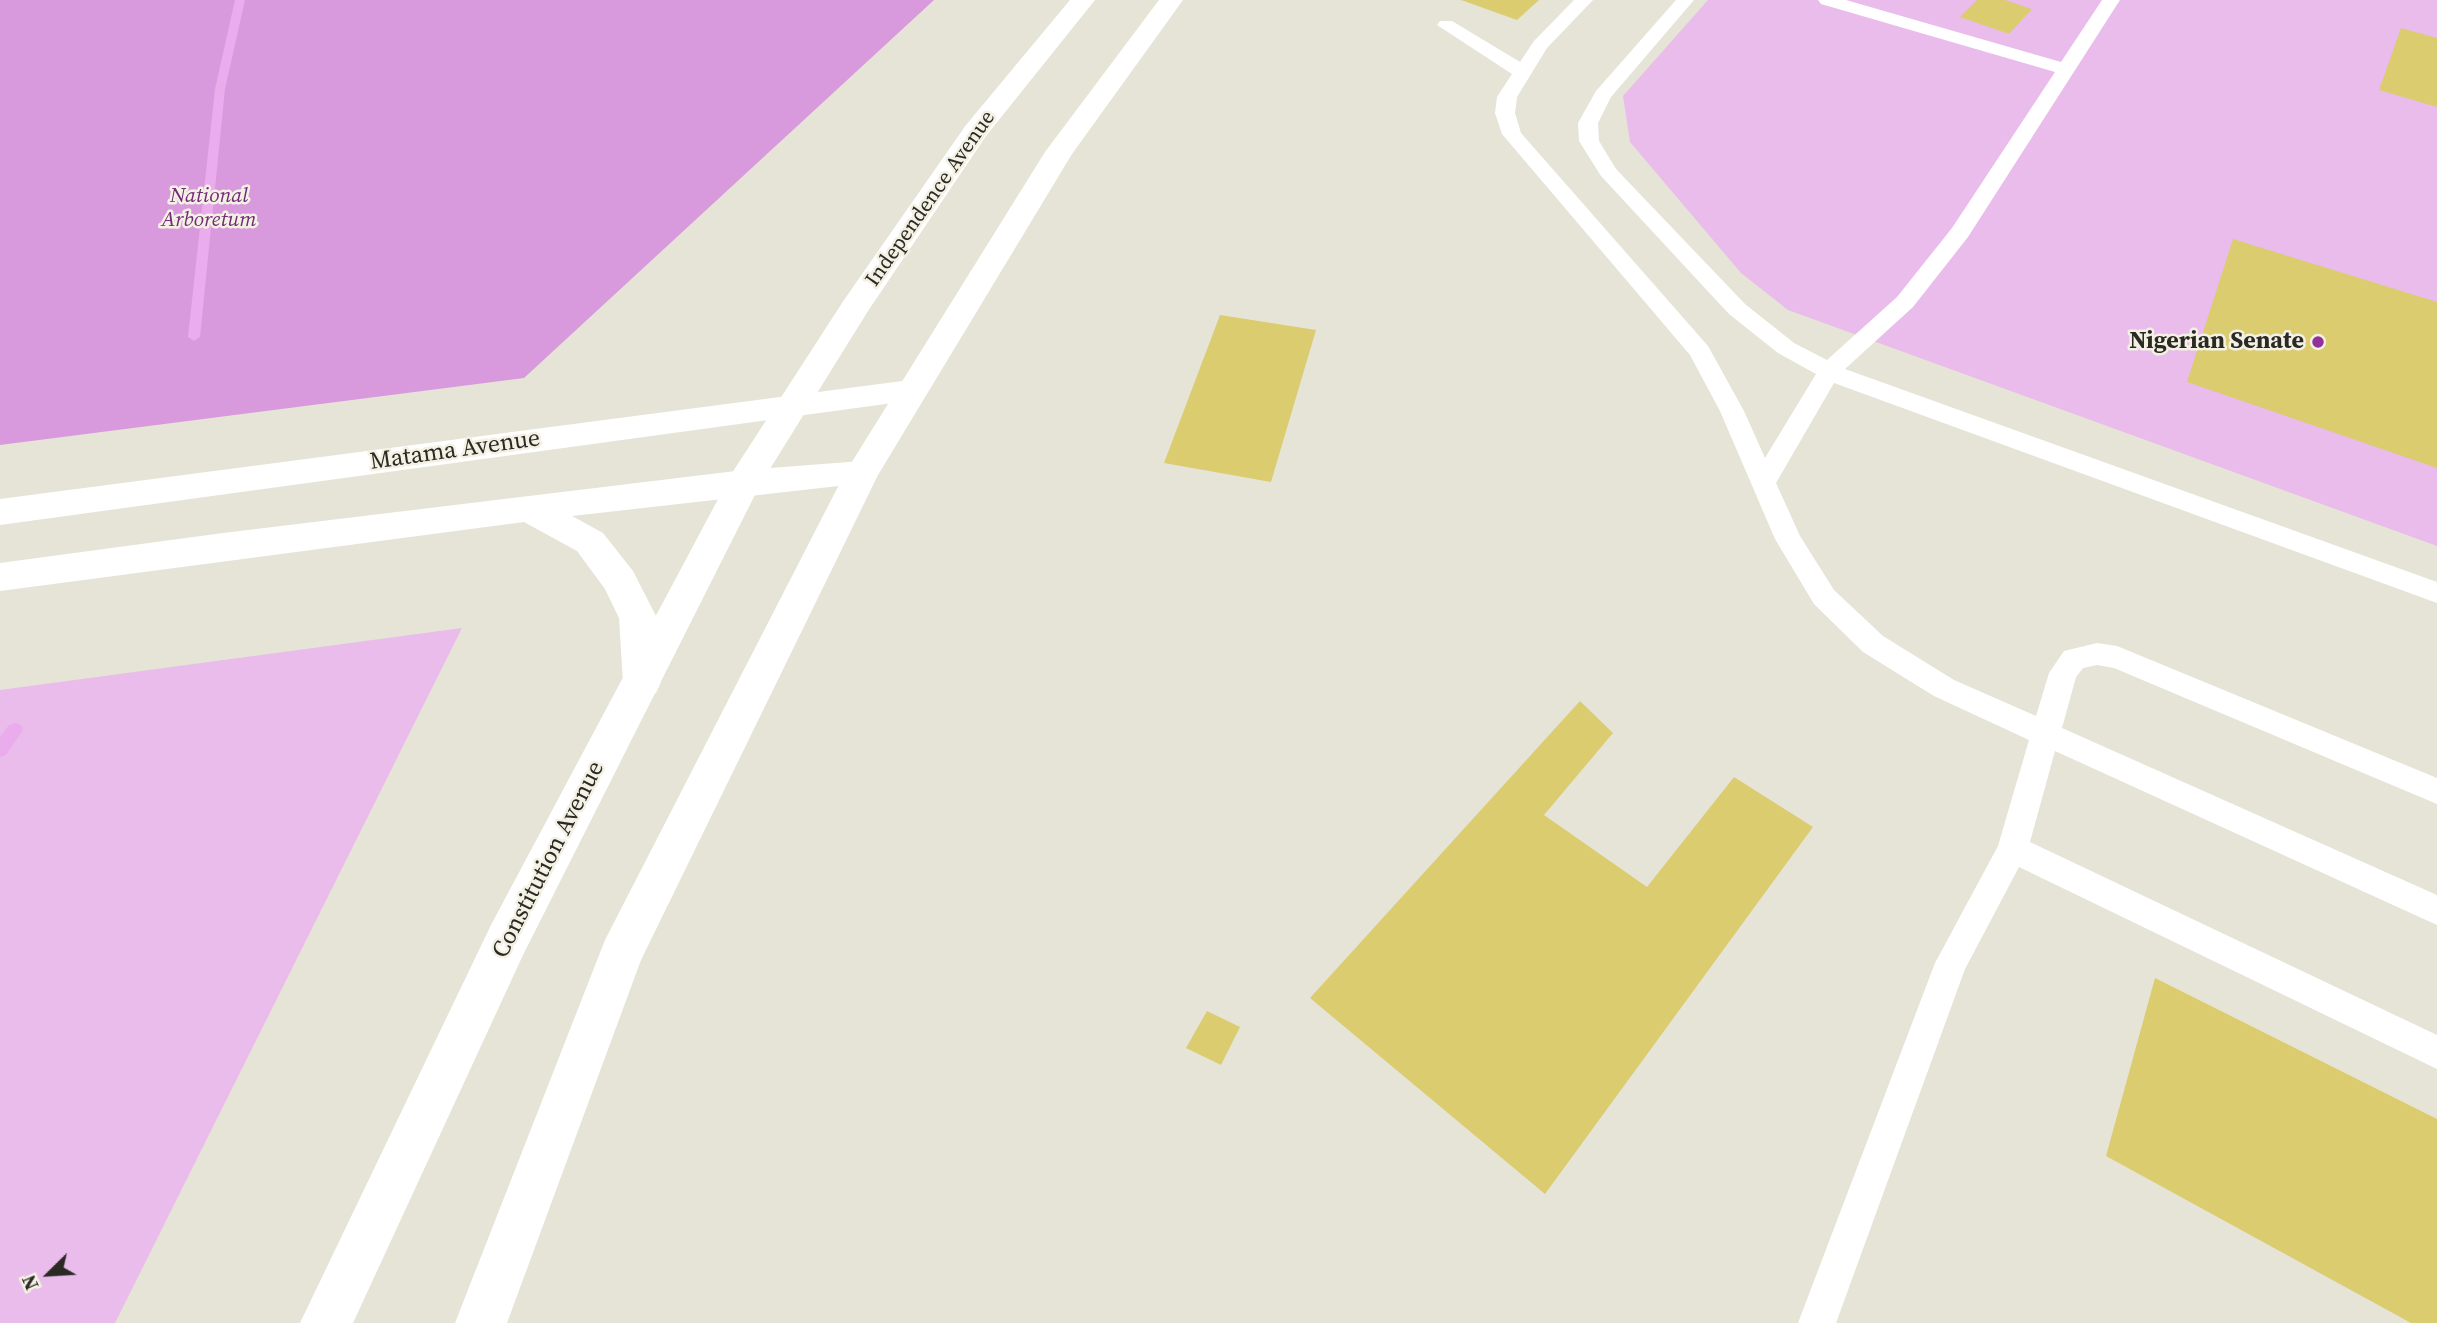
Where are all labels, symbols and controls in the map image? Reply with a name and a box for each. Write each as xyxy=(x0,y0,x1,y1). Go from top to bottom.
street label: Independence Avenue xyxy=(861,106,1001,292)
park label: National Arboretum xyxy=(161,184,257,234)
place label: Nigerian Senate xyxy=(2129,328,2304,356)
marker: Nigerian Senate xyxy=(2310,334,2326,350)
street label: Matama Avenue xyxy=(368,425,542,477)
street label: Constitution Avenue xyxy=(487,757,611,963)
north arrow xyxy=(14,1239,84,1309)
text: N xyxy=(15,1271,45,1294)

